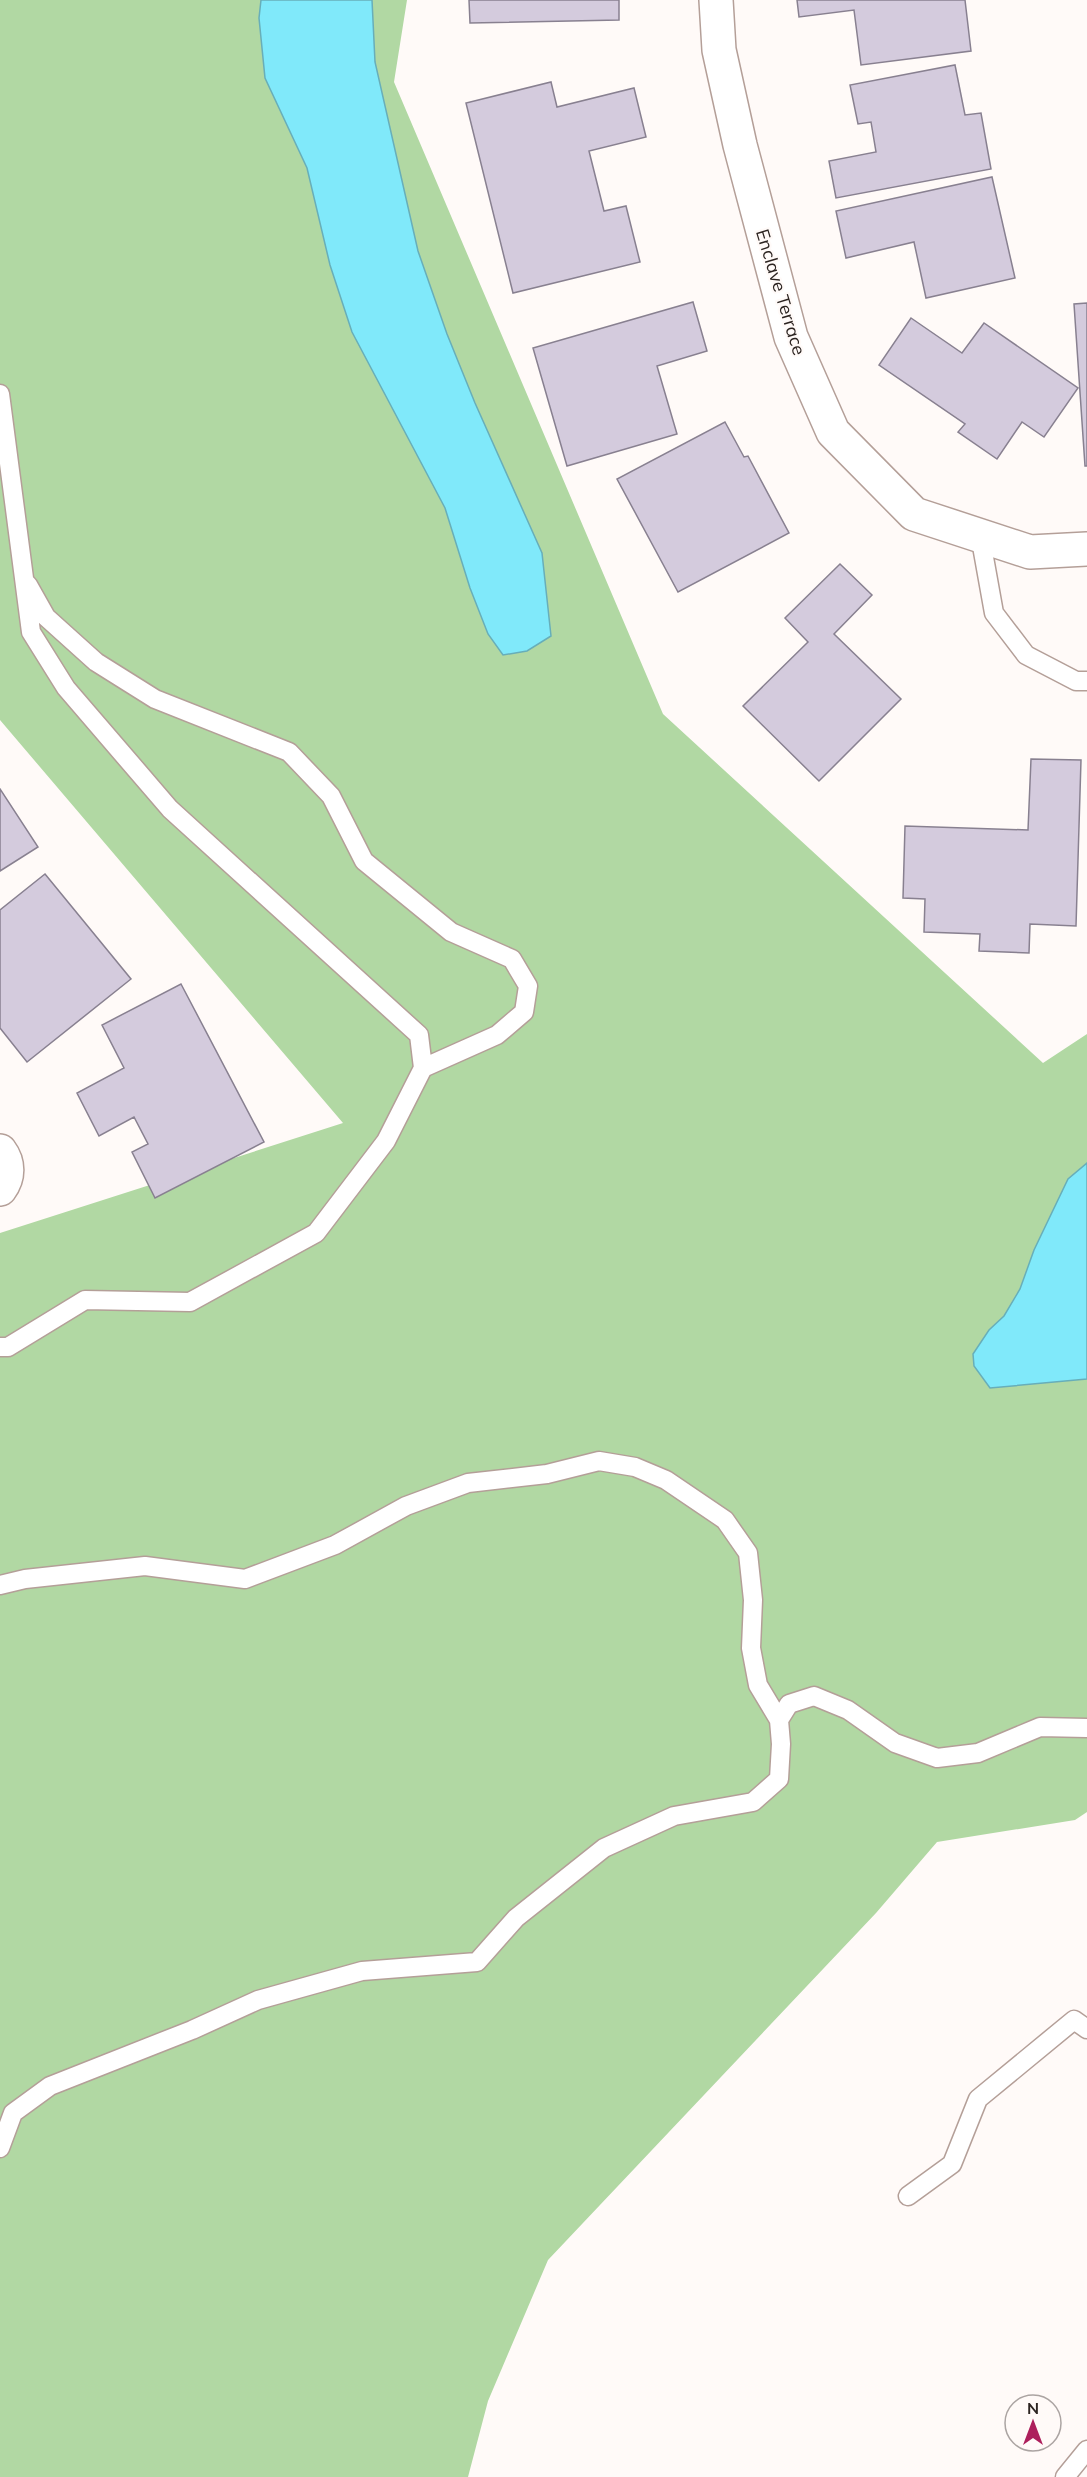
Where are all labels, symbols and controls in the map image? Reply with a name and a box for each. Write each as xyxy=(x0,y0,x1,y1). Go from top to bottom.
street label: Enclave Terrace xyxy=(751,226,811,358)
north arrow xyxy=(1003,2393,1063,2453)
text: N xyxy=(1027,2398,1039,2418)

